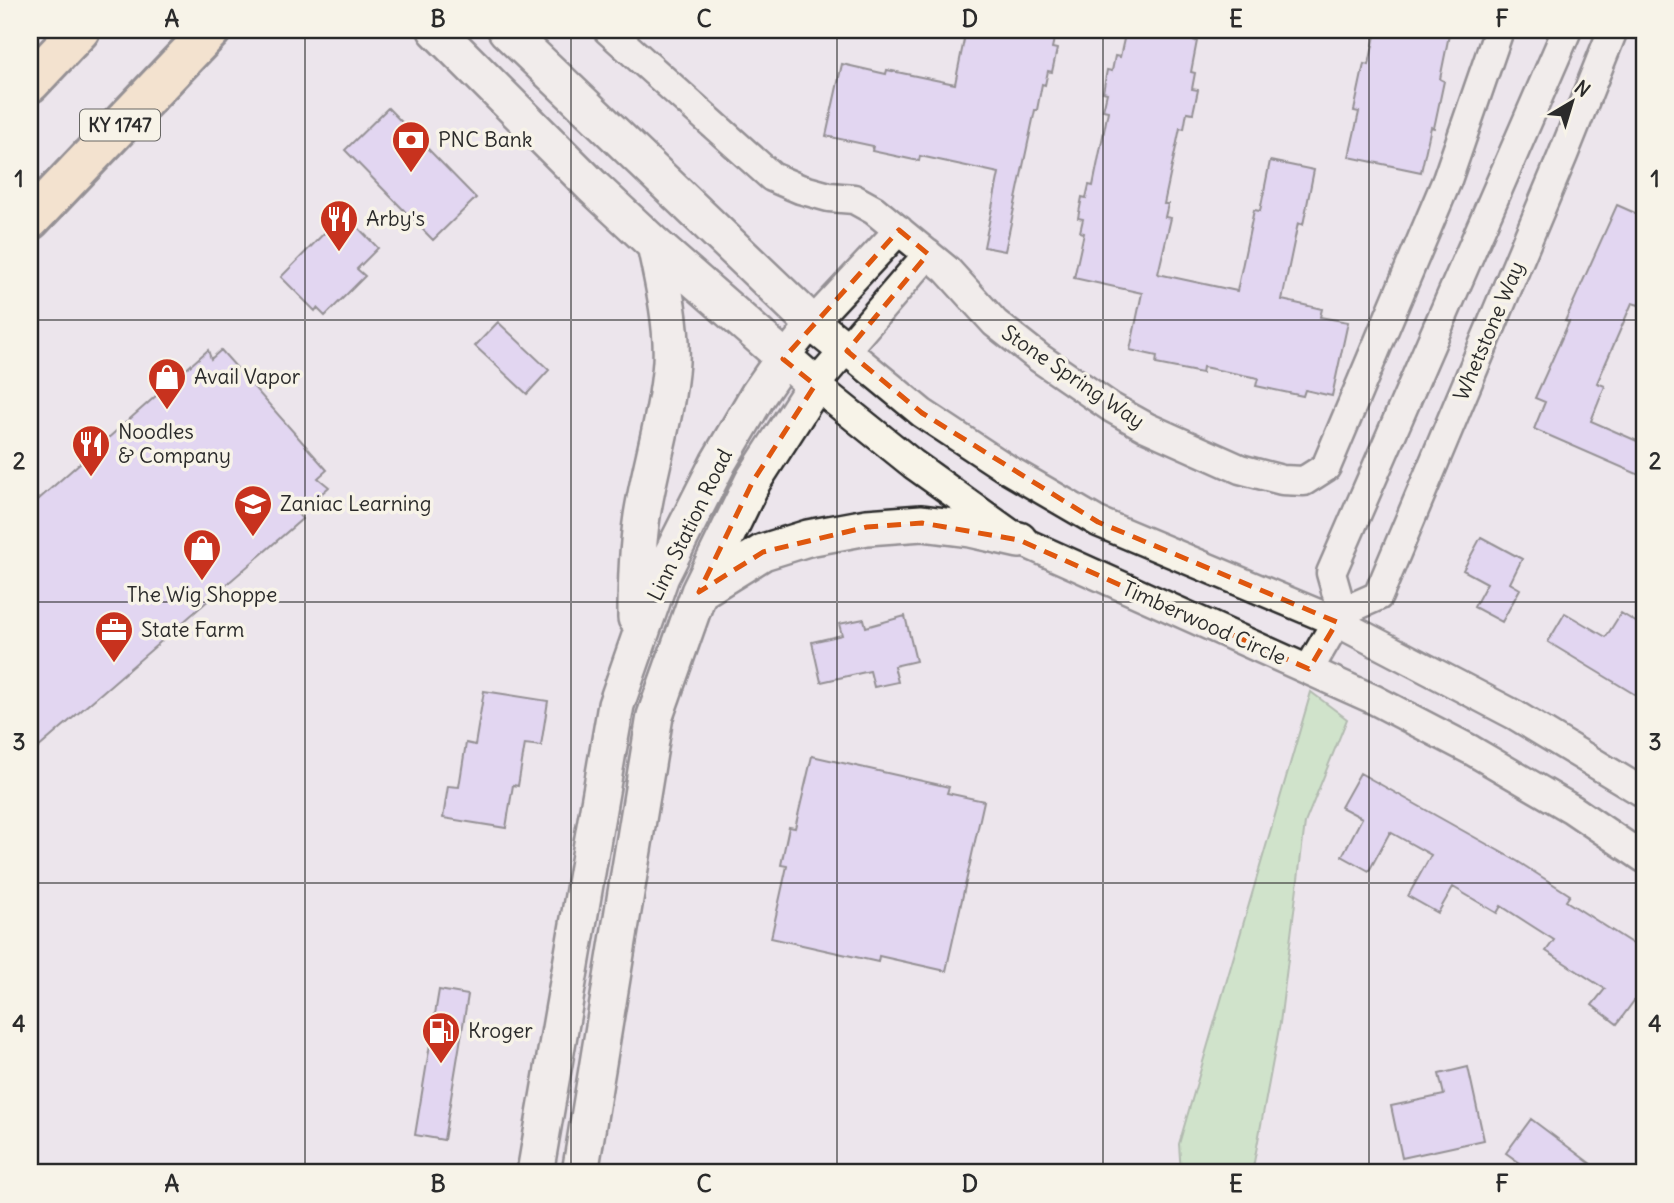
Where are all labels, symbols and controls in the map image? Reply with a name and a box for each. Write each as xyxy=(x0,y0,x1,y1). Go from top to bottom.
text: A xyxy=(165,4,180,33)
text: B xyxy=(430,4,446,33)
text: C xyxy=(696,4,712,33)
text: D xyxy=(962,4,978,33)
text: E xyxy=(1229,4,1243,33)
text: F xyxy=(1495,4,1509,33)
north arrow xyxy=(1538,66,1608,136)
text: N xyxy=(1570,75,1595,102)
road number: KY 1747 xyxy=(80,110,160,140)
bank icon: PNC Bank xyxy=(390,119,432,174)
place label: PNC Bank xyxy=(438,126,533,153)
text: 1 xyxy=(14,164,24,193)
text: 1 xyxy=(1650,164,1660,193)
restaurant icon: Arby's xyxy=(318,198,360,253)
place label: Arby's xyxy=(366,205,425,232)
street label: Whetstone Way xyxy=(1447,257,1530,405)
street label: Stone Spring Way xyxy=(997,319,1150,434)
shop icon: Avail Vapor xyxy=(146,356,188,411)
place label: Avail Vapor xyxy=(194,363,301,390)
place label: Noodles & Company xyxy=(118,418,231,469)
restaurant icon: Noodles & Company xyxy=(70,423,112,478)
street label: Linn Station Road xyxy=(641,444,738,605)
text: 2 xyxy=(13,446,26,475)
text: 2 xyxy=(1649,446,1662,475)
school or university icon: Zaniac Learning xyxy=(232,483,274,538)
place label: Zaniac Learning xyxy=(280,490,431,517)
shop icon: The Wig Shoppe xyxy=(181,527,223,582)
street label: Timberwood Circle xyxy=(1118,574,1290,671)
place label: The Wig Shoppe xyxy=(127,581,277,608)
office icon: State Farm xyxy=(93,609,135,664)
place label: State Farm xyxy=(141,616,244,643)
text: 3 xyxy=(12,727,26,756)
text: 3 xyxy=(1648,727,1662,756)
text: 4 xyxy=(12,1009,26,1038)
text: 4 xyxy=(1648,1009,1662,1038)
fuel station icon: Kroger xyxy=(420,1010,462,1065)
place label: Kroger xyxy=(468,1017,533,1044)
text: A xyxy=(165,1169,180,1198)
text: B xyxy=(430,1169,446,1198)
text: C xyxy=(696,1169,712,1198)
text: D xyxy=(962,1169,978,1198)
text: E xyxy=(1229,1169,1243,1198)
text: F xyxy=(1495,1169,1509,1198)

